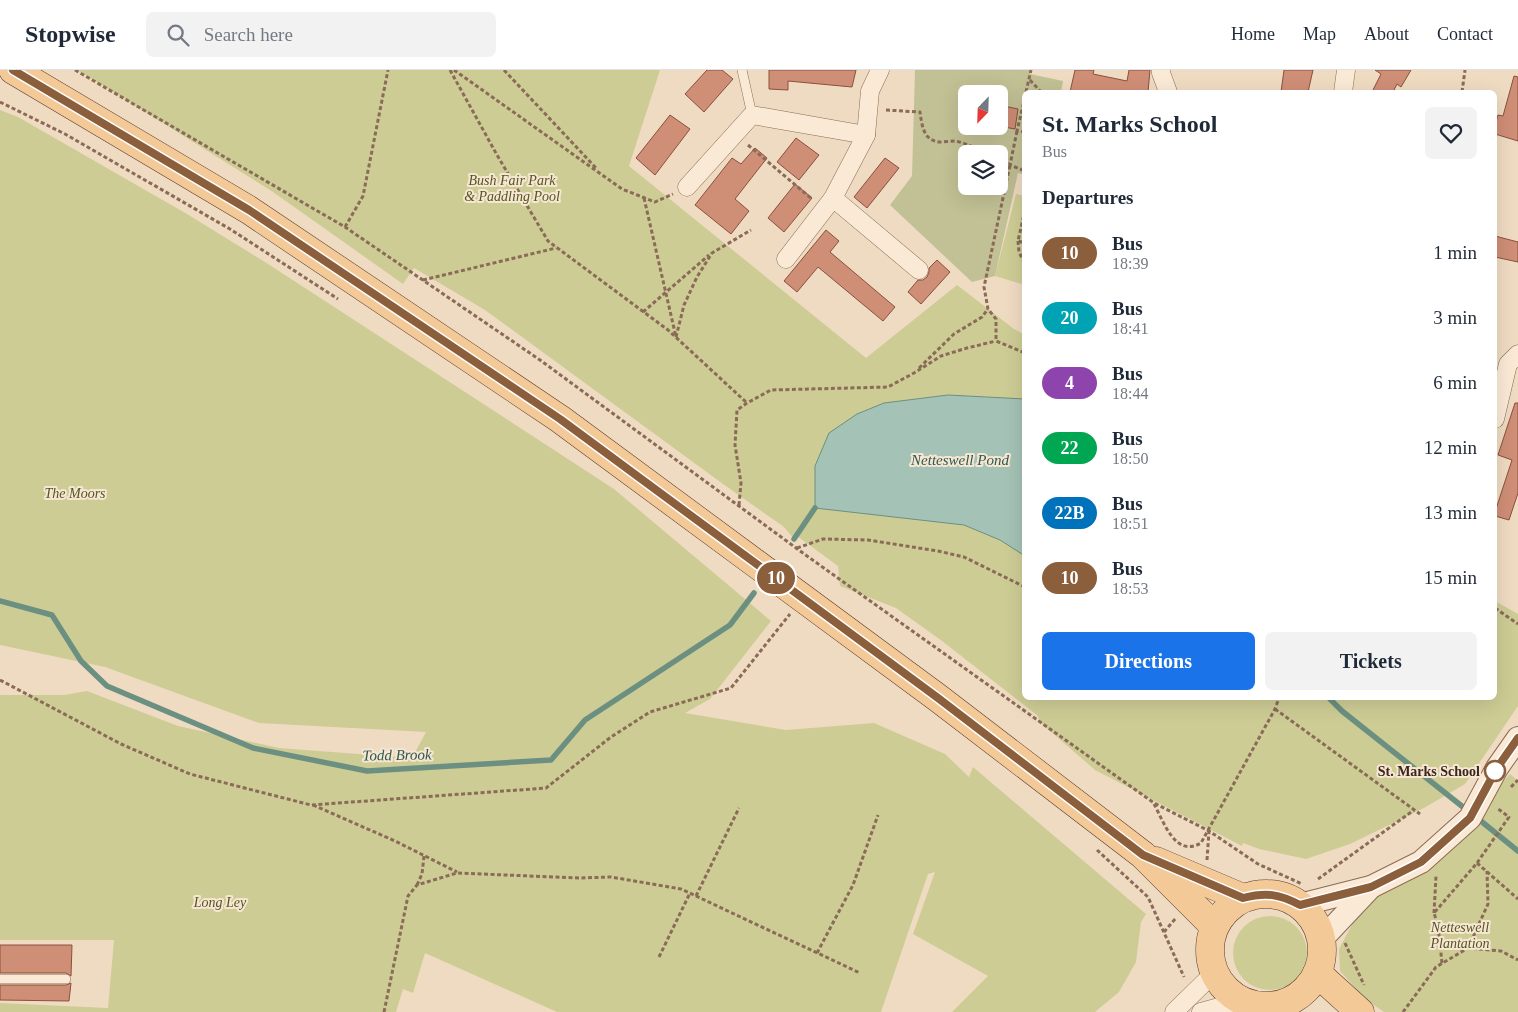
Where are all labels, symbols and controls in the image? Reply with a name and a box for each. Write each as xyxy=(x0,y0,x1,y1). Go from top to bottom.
search box xyxy=(146,12,496,57)
text: Stopwise xyxy=(25,21,116,47)
icon: search xyxy=(164,21,192,49)
text: Search here xyxy=(204,24,293,45)
text: Home xyxy=(1231,24,1275,44)
text: Map xyxy=(1303,24,1336,44)
text: About xyxy=(1364,24,1409,44)
text: Contact xyxy=(1437,24,1493,44)
north arrow xyxy=(958,85,1008,135)
map controls xyxy=(958,85,1008,195)
button: heart xyxy=(1425,107,1477,159)
text: St. Marks School xyxy=(1042,111,1217,137)
text: Bus xyxy=(1042,143,1067,160)
button: layers xyxy=(958,145,1008,195)
park label: Bush Fair Park & Paddling Pool xyxy=(464,173,560,204)
text: Departures xyxy=(1042,187,1133,208)
text: Bus xyxy=(1112,233,1143,254)
text: 1 min xyxy=(1433,242,1477,263)
text: 10 xyxy=(1061,243,1079,263)
text: 18:39 xyxy=(1112,255,1148,272)
text: Bus xyxy=(1112,298,1143,319)
text: 3 min xyxy=(1433,307,1477,328)
text: 20 xyxy=(1061,308,1079,328)
text: 18:41 xyxy=(1112,320,1148,337)
text: Bus xyxy=(1112,363,1143,384)
text: 6 min xyxy=(1433,372,1477,393)
text: 4 xyxy=(1065,373,1074,393)
text: 18:44 xyxy=(1112,385,1148,402)
text: Bus xyxy=(1112,428,1143,449)
text: 12 min xyxy=(1424,437,1477,458)
text: 22 xyxy=(1061,438,1079,458)
text: 18:50 xyxy=(1112,450,1148,467)
water label: Netteswell Pond xyxy=(910,452,1009,468)
park label: The Moors xyxy=(44,486,106,501)
text: Bus xyxy=(1112,493,1143,514)
text: 13 min xyxy=(1424,502,1477,523)
text: 22B xyxy=(1054,503,1085,523)
text: 18:51 xyxy=(1112,515,1148,532)
text: Bus xyxy=(1112,558,1143,579)
line badge: 10 xyxy=(754,562,798,594)
text: 15 min xyxy=(1424,567,1477,588)
text: 10 xyxy=(767,568,785,588)
text: 10 xyxy=(1061,568,1079,588)
text: 18:53 xyxy=(1112,580,1148,597)
button: Directions xyxy=(1042,632,1255,690)
button: Tickets xyxy=(1265,632,1477,690)
water label: Todd Brook xyxy=(362,746,432,764)
marker: St. Marks School xyxy=(1484,760,1506,782)
place label: St. Marks School xyxy=(1378,764,1480,779)
park label: Long Ley xyxy=(193,895,247,910)
park label: Netteswell Plantation xyxy=(1429,920,1490,951)

